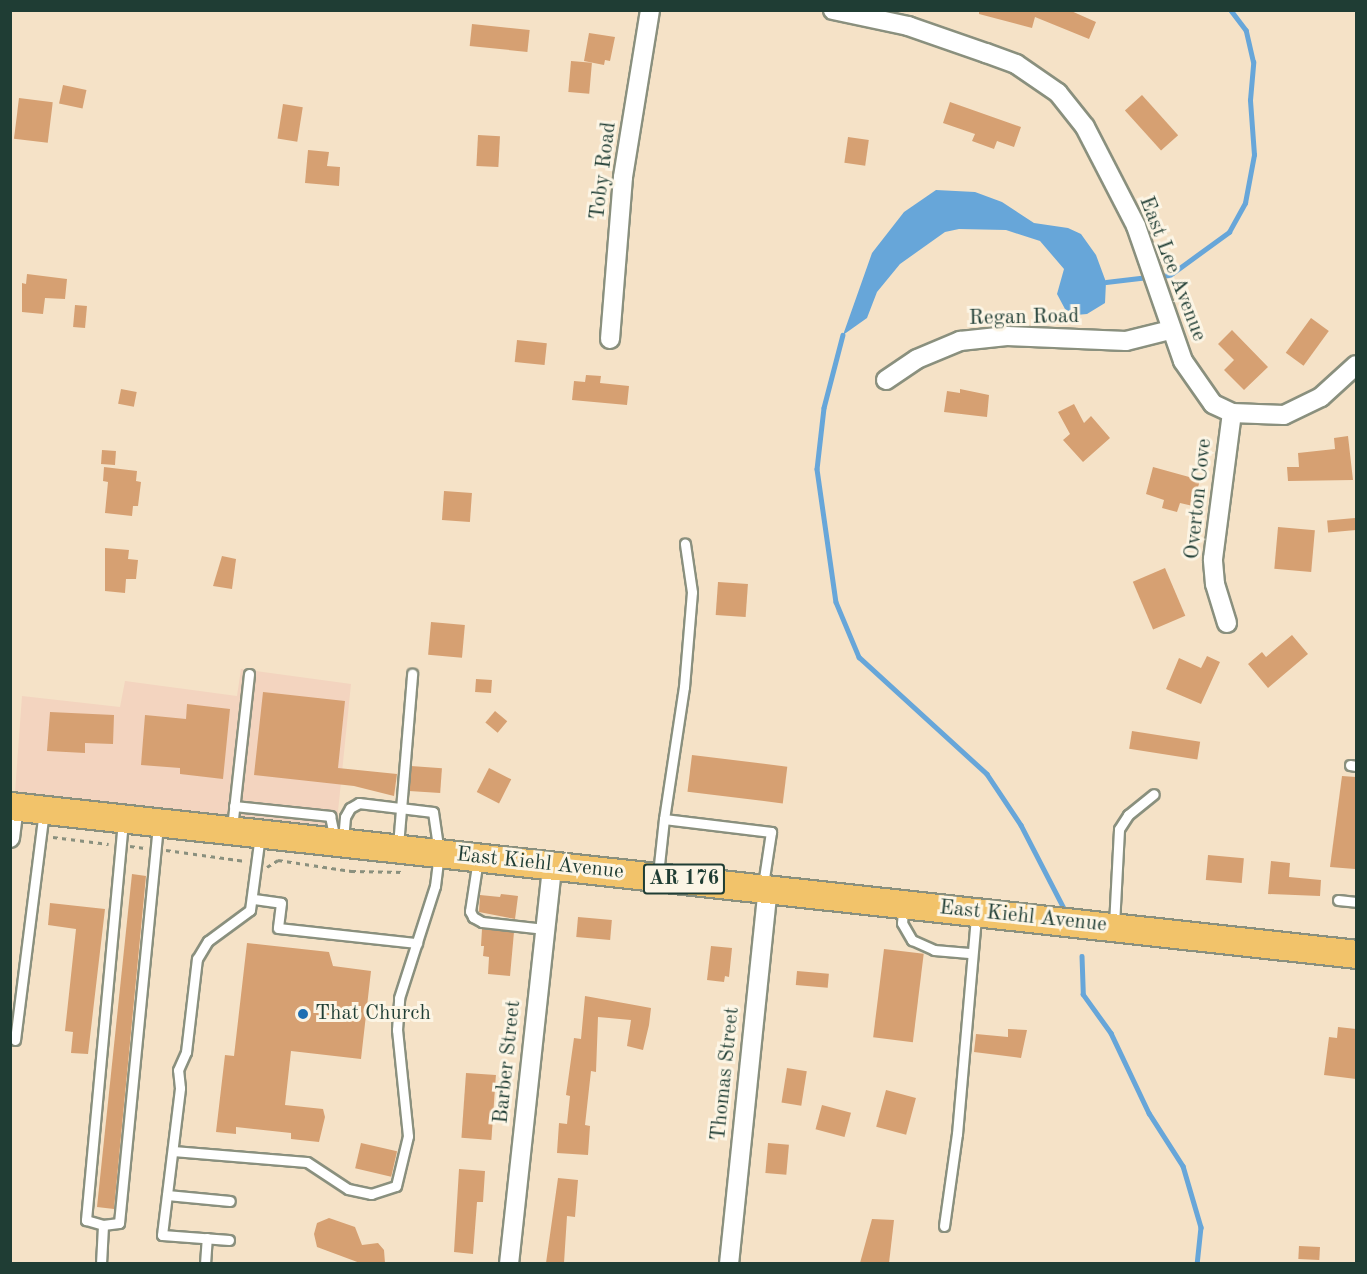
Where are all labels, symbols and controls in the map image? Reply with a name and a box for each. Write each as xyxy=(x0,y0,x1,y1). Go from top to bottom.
street label: Toby Road xyxy=(585,121,623,221)
street label: East Lee Avenue xyxy=(1133,193,1211,345)
street label: Regan Road xyxy=(969,304,1079,332)
street label: Overton Cove xyxy=(1180,437,1218,561)
street label: East Kiehl Avenue xyxy=(455,843,625,885)
road number: AR 176 xyxy=(642,862,726,896)
street label: East Kiehl Avenue xyxy=(938,896,1108,938)
street label: Barber Street xyxy=(489,999,527,1125)
place label: That Church xyxy=(315,1001,431,1027)
street label: Thomas Street xyxy=(706,1006,746,1142)
marker: That Church xyxy=(296,1007,310,1021)

